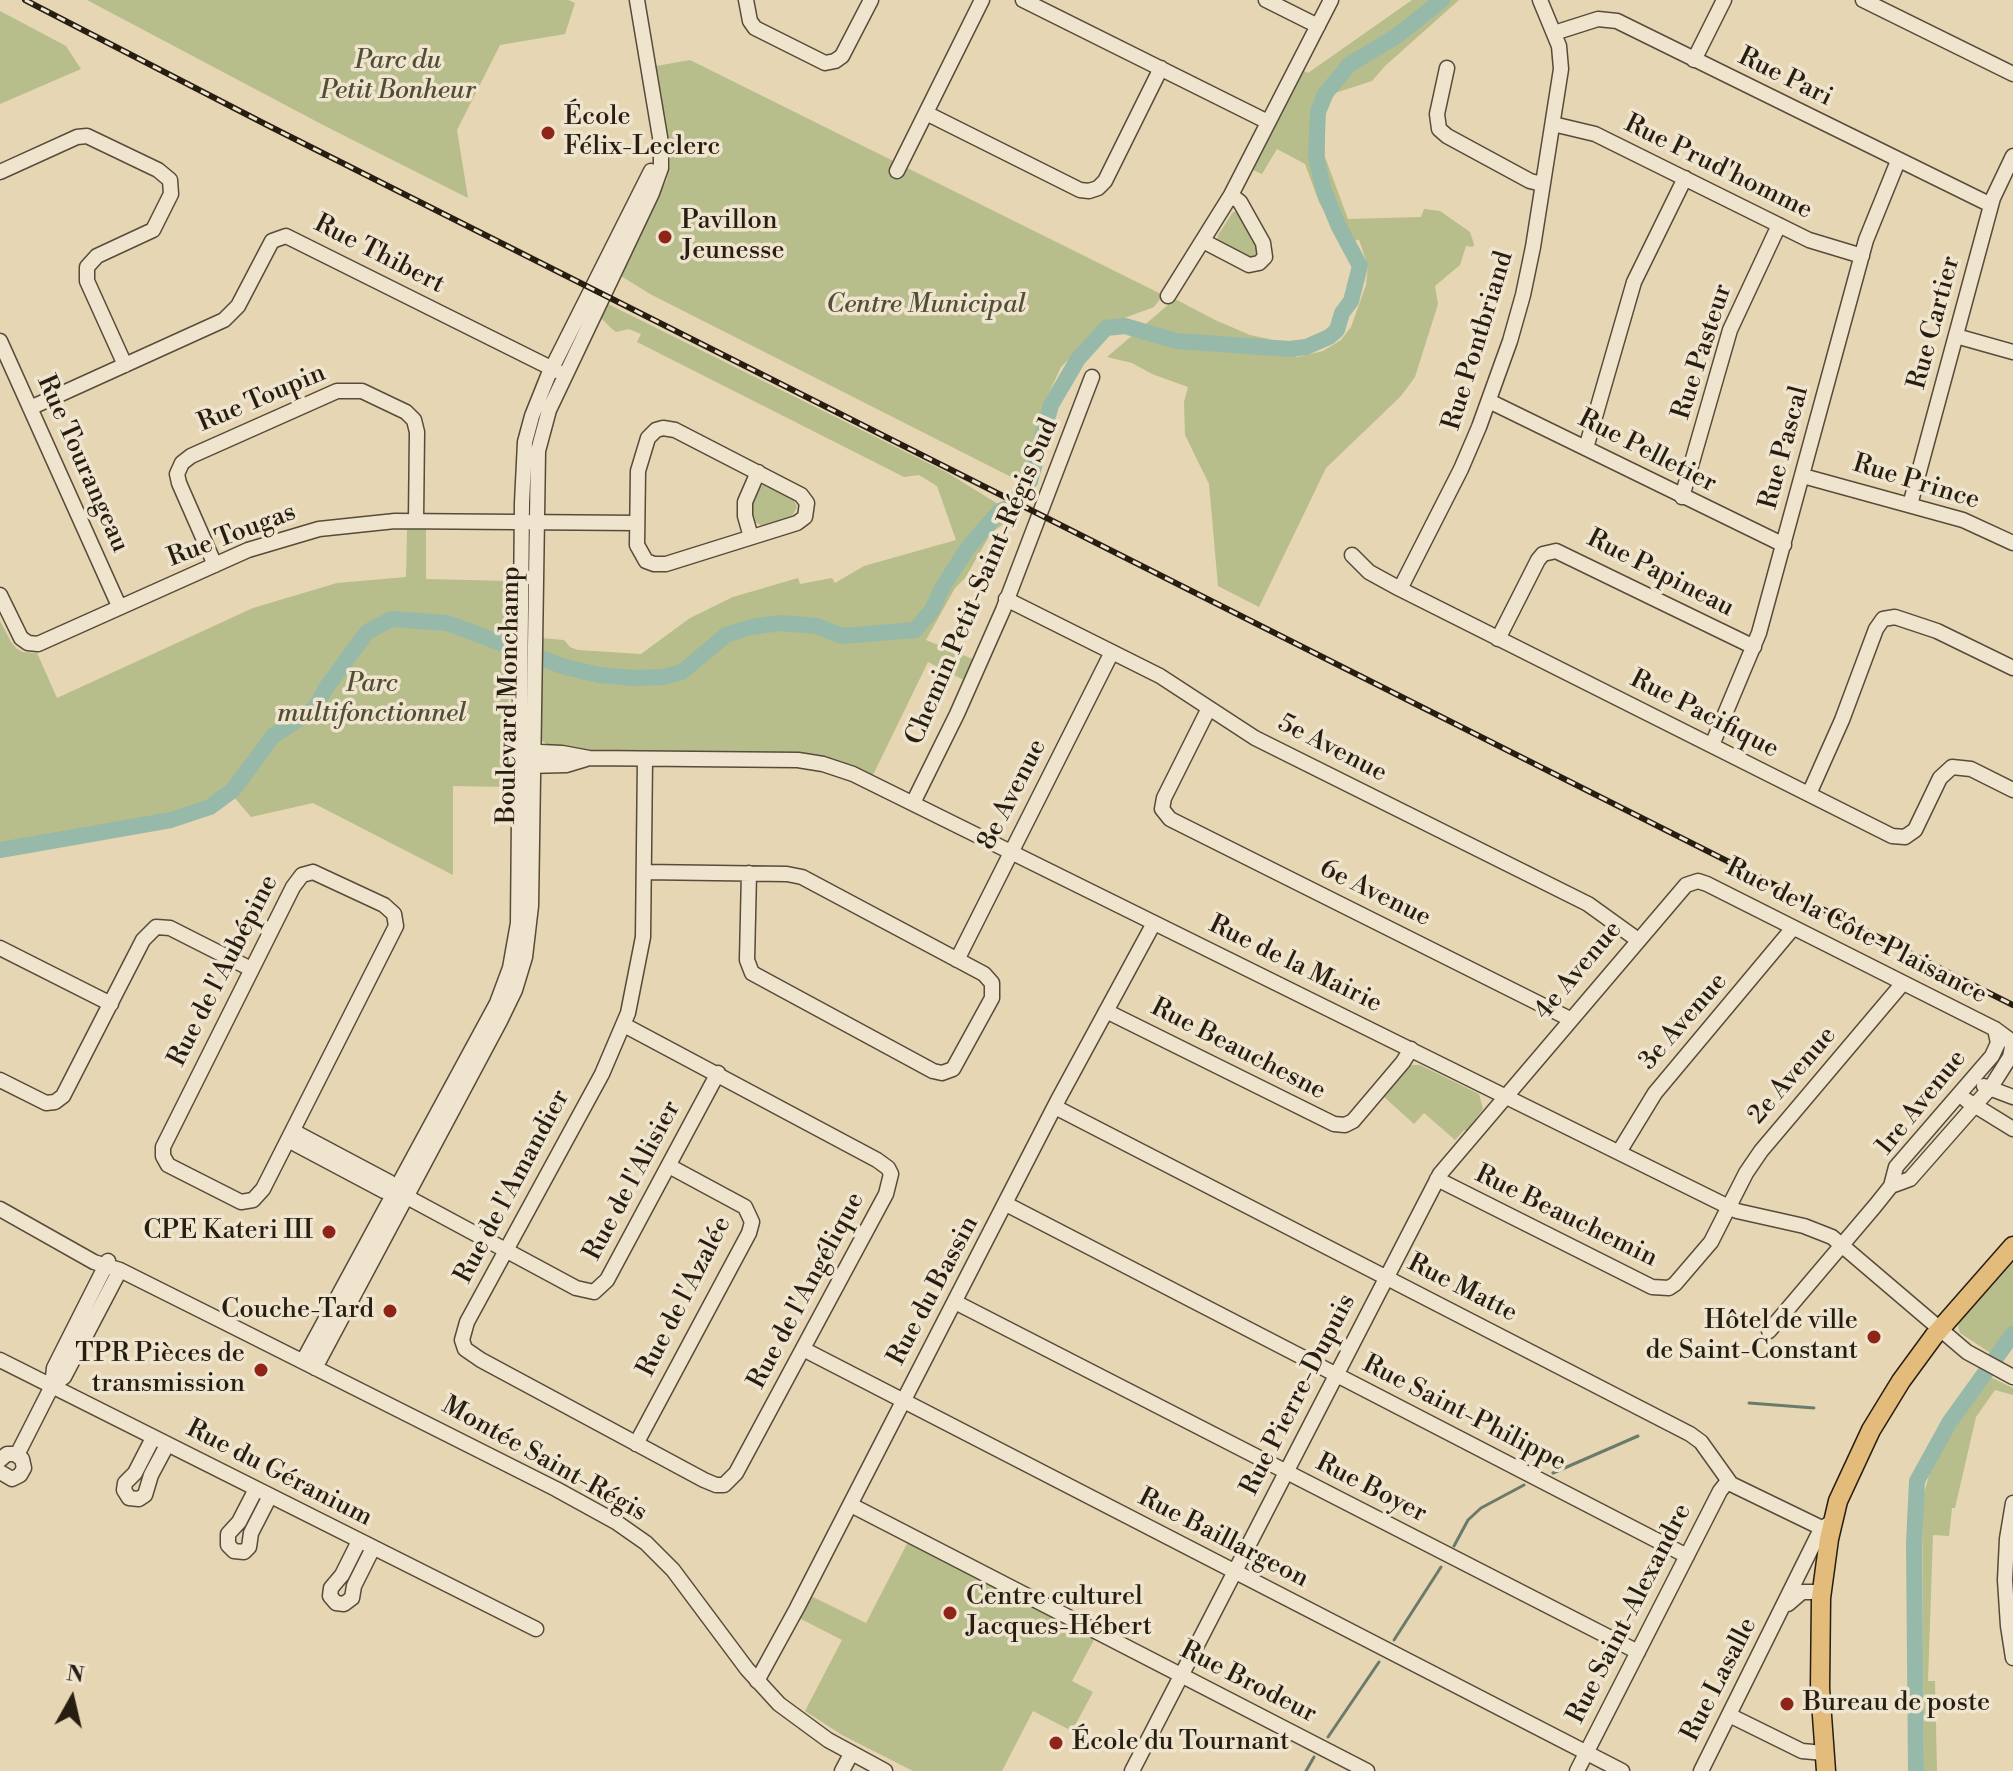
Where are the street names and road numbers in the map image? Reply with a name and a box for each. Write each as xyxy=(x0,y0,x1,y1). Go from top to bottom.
street label: Rue Pari xyxy=(1733,42,1837,114)
street label: Rue Prud'homme xyxy=(1619,109,1817,227)
street label: Rue Thibert xyxy=(309,209,449,301)
street label: Rue Pontbriand xyxy=(1437,248,1521,434)
street label: Rue Cartier xyxy=(1902,253,1968,393)
street label: Rue Pasteur xyxy=(1666,280,1740,424)
street label: Rue Toupin xyxy=(193,358,331,440)
street label: Rue Tourangeau xyxy=(29,371,135,557)
street label: Rue Pascal xyxy=(1754,383,1816,513)
street label: Rue Pelletier xyxy=(1573,404,1721,500)
street label: Chemin Petit-Saint-Régis Sud xyxy=(900,414,1066,750)
street label: Rue Prince xyxy=(1849,449,1983,517)
street label: Rue Tougas xyxy=(164,497,300,575)
street label: Rue Papineau xyxy=(1581,524,1739,624)
street label: Boulevard Monchamp xyxy=(492,566,528,824)
street label: Rue Pacifique xyxy=(1625,664,1783,766)
street label: 5e Avenue xyxy=(1272,708,1392,790)
street label: 8e Avenue xyxy=(972,734,1054,856)
street label: Rue de la Côte-Plaisance xyxy=(1720,853,1992,1011)
street label: 6e Avenue xyxy=(1314,854,1436,934)
street label: Rue de l'Aubépine xyxy=(162,870,286,1072)
street label: Rue de la Mairie xyxy=(1203,910,1387,1020)
street label: 4e Avenue xyxy=(1529,915,1629,1027)
street label: 3e Avenue xyxy=(1633,967,1735,1077)
street label: Rue Beauchesne xyxy=(1145,992,1331,1108)
street label: 2e Avenue xyxy=(1742,1021,1844,1131)
street label: 1re Avenue xyxy=(1870,1044,1974,1162)
street label: Rue de l'Amandier xyxy=(449,1085,577,1289)
street label: Rue de l'Alisier xyxy=(578,1096,688,1266)
street label: Rue Beauchemin xyxy=(1470,1159,1662,1275)
street label: Rue de l'Angélique xyxy=(742,1187,872,1395)
street label: Rue du Bassin xyxy=(882,1211,986,1371)
street label: Rue de l'Azalée xyxy=(631,1212,739,1382)
street label: Rue Matte xyxy=(1402,1248,1522,1330)
street label: Rue Pierre-Dupuis xyxy=(1235,1289,1363,1501)
street label: Rue Saint-Philippe xyxy=(1357,1349,1571,1479)
street label: Montée Saint-Régis xyxy=(436,1391,652,1529)
street label: Rue du Géranium xyxy=(181,1414,377,1534)
street label: Rue Boyer xyxy=(1310,1448,1432,1530)
street label: Rue Baillargeon xyxy=(1132,1483,1314,1595)
street label: Rue Saint-Alexandre xyxy=(1561,1499,1699,1729)
street label: Rue Lasalle xyxy=(1676,1613,1764,1747)
street label: Rue Brodeur xyxy=(1175,1635,1321,1731)

